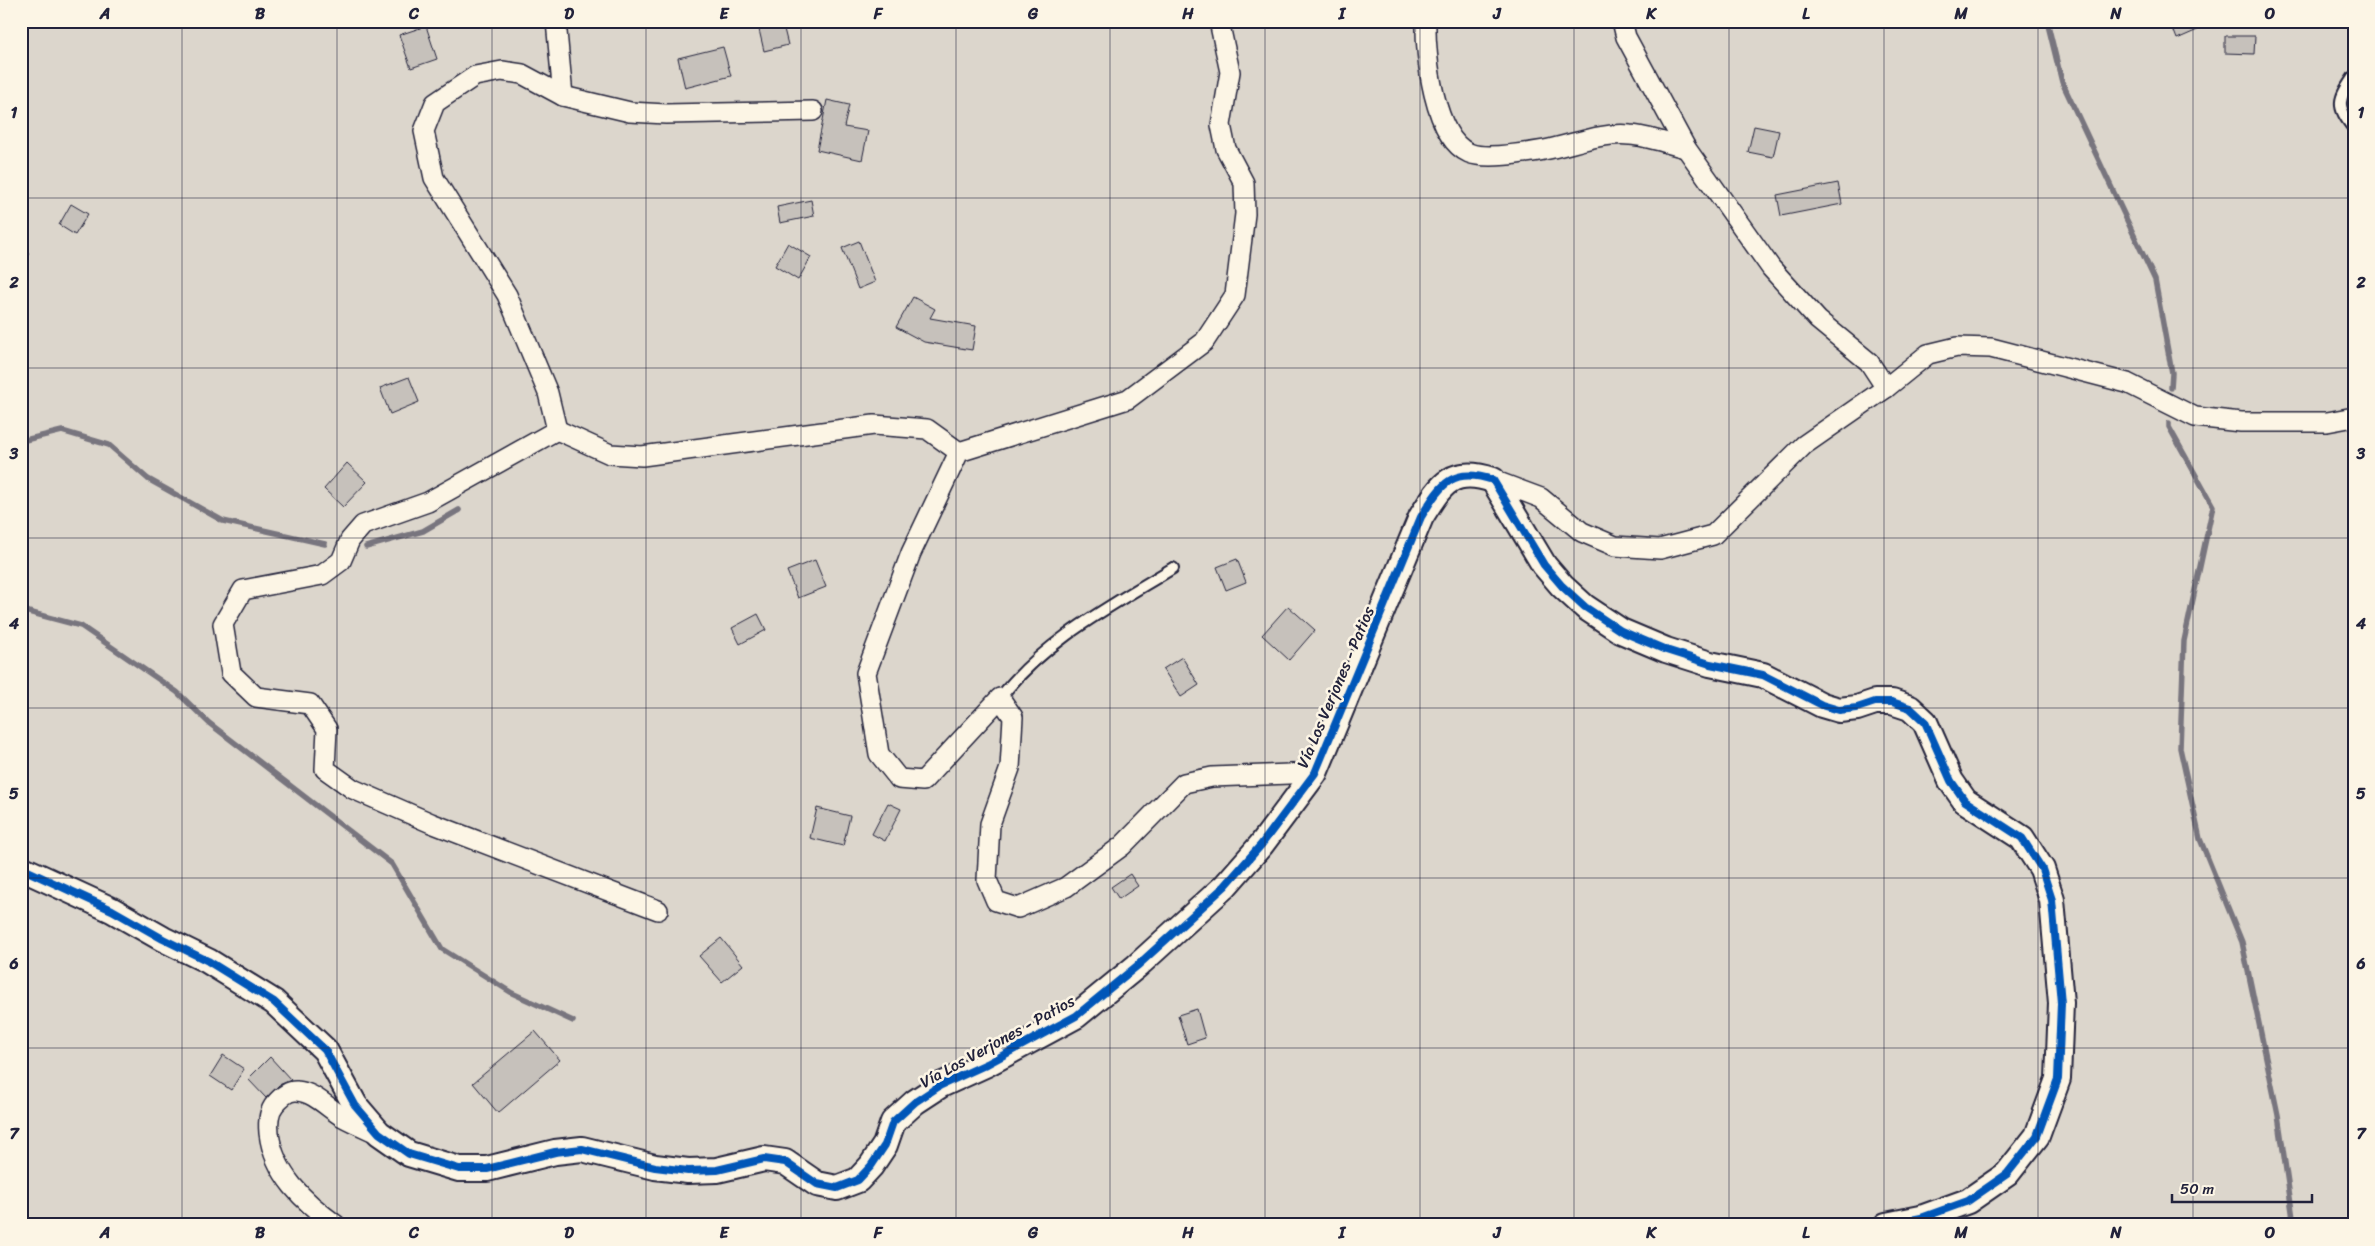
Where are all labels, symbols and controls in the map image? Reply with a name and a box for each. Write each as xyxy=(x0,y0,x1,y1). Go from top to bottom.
text: A xyxy=(99,0,110,28)
text: B xyxy=(255,0,266,28)
text: C xyxy=(408,0,420,28)
text: D xyxy=(564,0,574,28)
text: E xyxy=(720,0,730,28)
text: F xyxy=(873,0,884,28)
text: G xyxy=(1027,0,1039,28)
text: H xyxy=(1181,0,1194,28)
text: I xyxy=(1338,0,1347,28)
text: J xyxy=(1492,0,1502,28)
text: K xyxy=(1645,0,1657,28)
text: L xyxy=(1802,0,1810,28)
text: M xyxy=(1953,0,1968,28)
text: N xyxy=(2109,0,2122,28)
text: O xyxy=(2264,0,2276,28)
text: 1 xyxy=(11,98,18,127)
text: 1 xyxy=(2358,98,2365,127)
text: 2 xyxy=(8,268,19,297)
text: 2 xyxy=(2355,268,2366,297)
text: 3 xyxy=(9,439,19,468)
text: 3 xyxy=(2356,439,2366,468)
street label: Vía Los Verjones - Patios xyxy=(1288,601,1383,773)
text: 4 xyxy=(8,609,19,638)
text: 4 xyxy=(2355,609,2366,638)
text: 5 xyxy=(9,779,19,808)
text: 5 xyxy=(2356,779,2366,808)
text: 6 xyxy=(8,949,19,978)
text: 6 xyxy=(2355,949,2366,978)
street label: Vía Los Verjones - Patios xyxy=(914,986,1081,1096)
text: 7 xyxy=(9,1119,20,1148)
text: 7 xyxy=(2356,1119,2367,1148)
scale bar xyxy=(2172,1171,2312,1203)
text: 50 m xyxy=(2180,1176,2215,1202)
text: A xyxy=(99,1218,110,1246)
text: B xyxy=(255,1218,266,1246)
text: C xyxy=(408,1218,420,1246)
text: D xyxy=(564,1218,574,1246)
text: E xyxy=(720,1218,730,1246)
text: F xyxy=(873,1218,884,1246)
text: G xyxy=(1027,1218,1039,1246)
text: H xyxy=(1181,1218,1194,1246)
text: I xyxy=(1338,1218,1347,1246)
text: J xyxy=(1492,1218,1502,1246)
text: K xyxy=(1645,1218,1657,1246)
text: L xyxy=(1802,1218,1810,1246)
text: M xyxy=(1953,1218,1968,1246)
text: N xyxy=(2109,1218,2122,1246)
text: O xyxy=(2264,1218,2276,1246)

